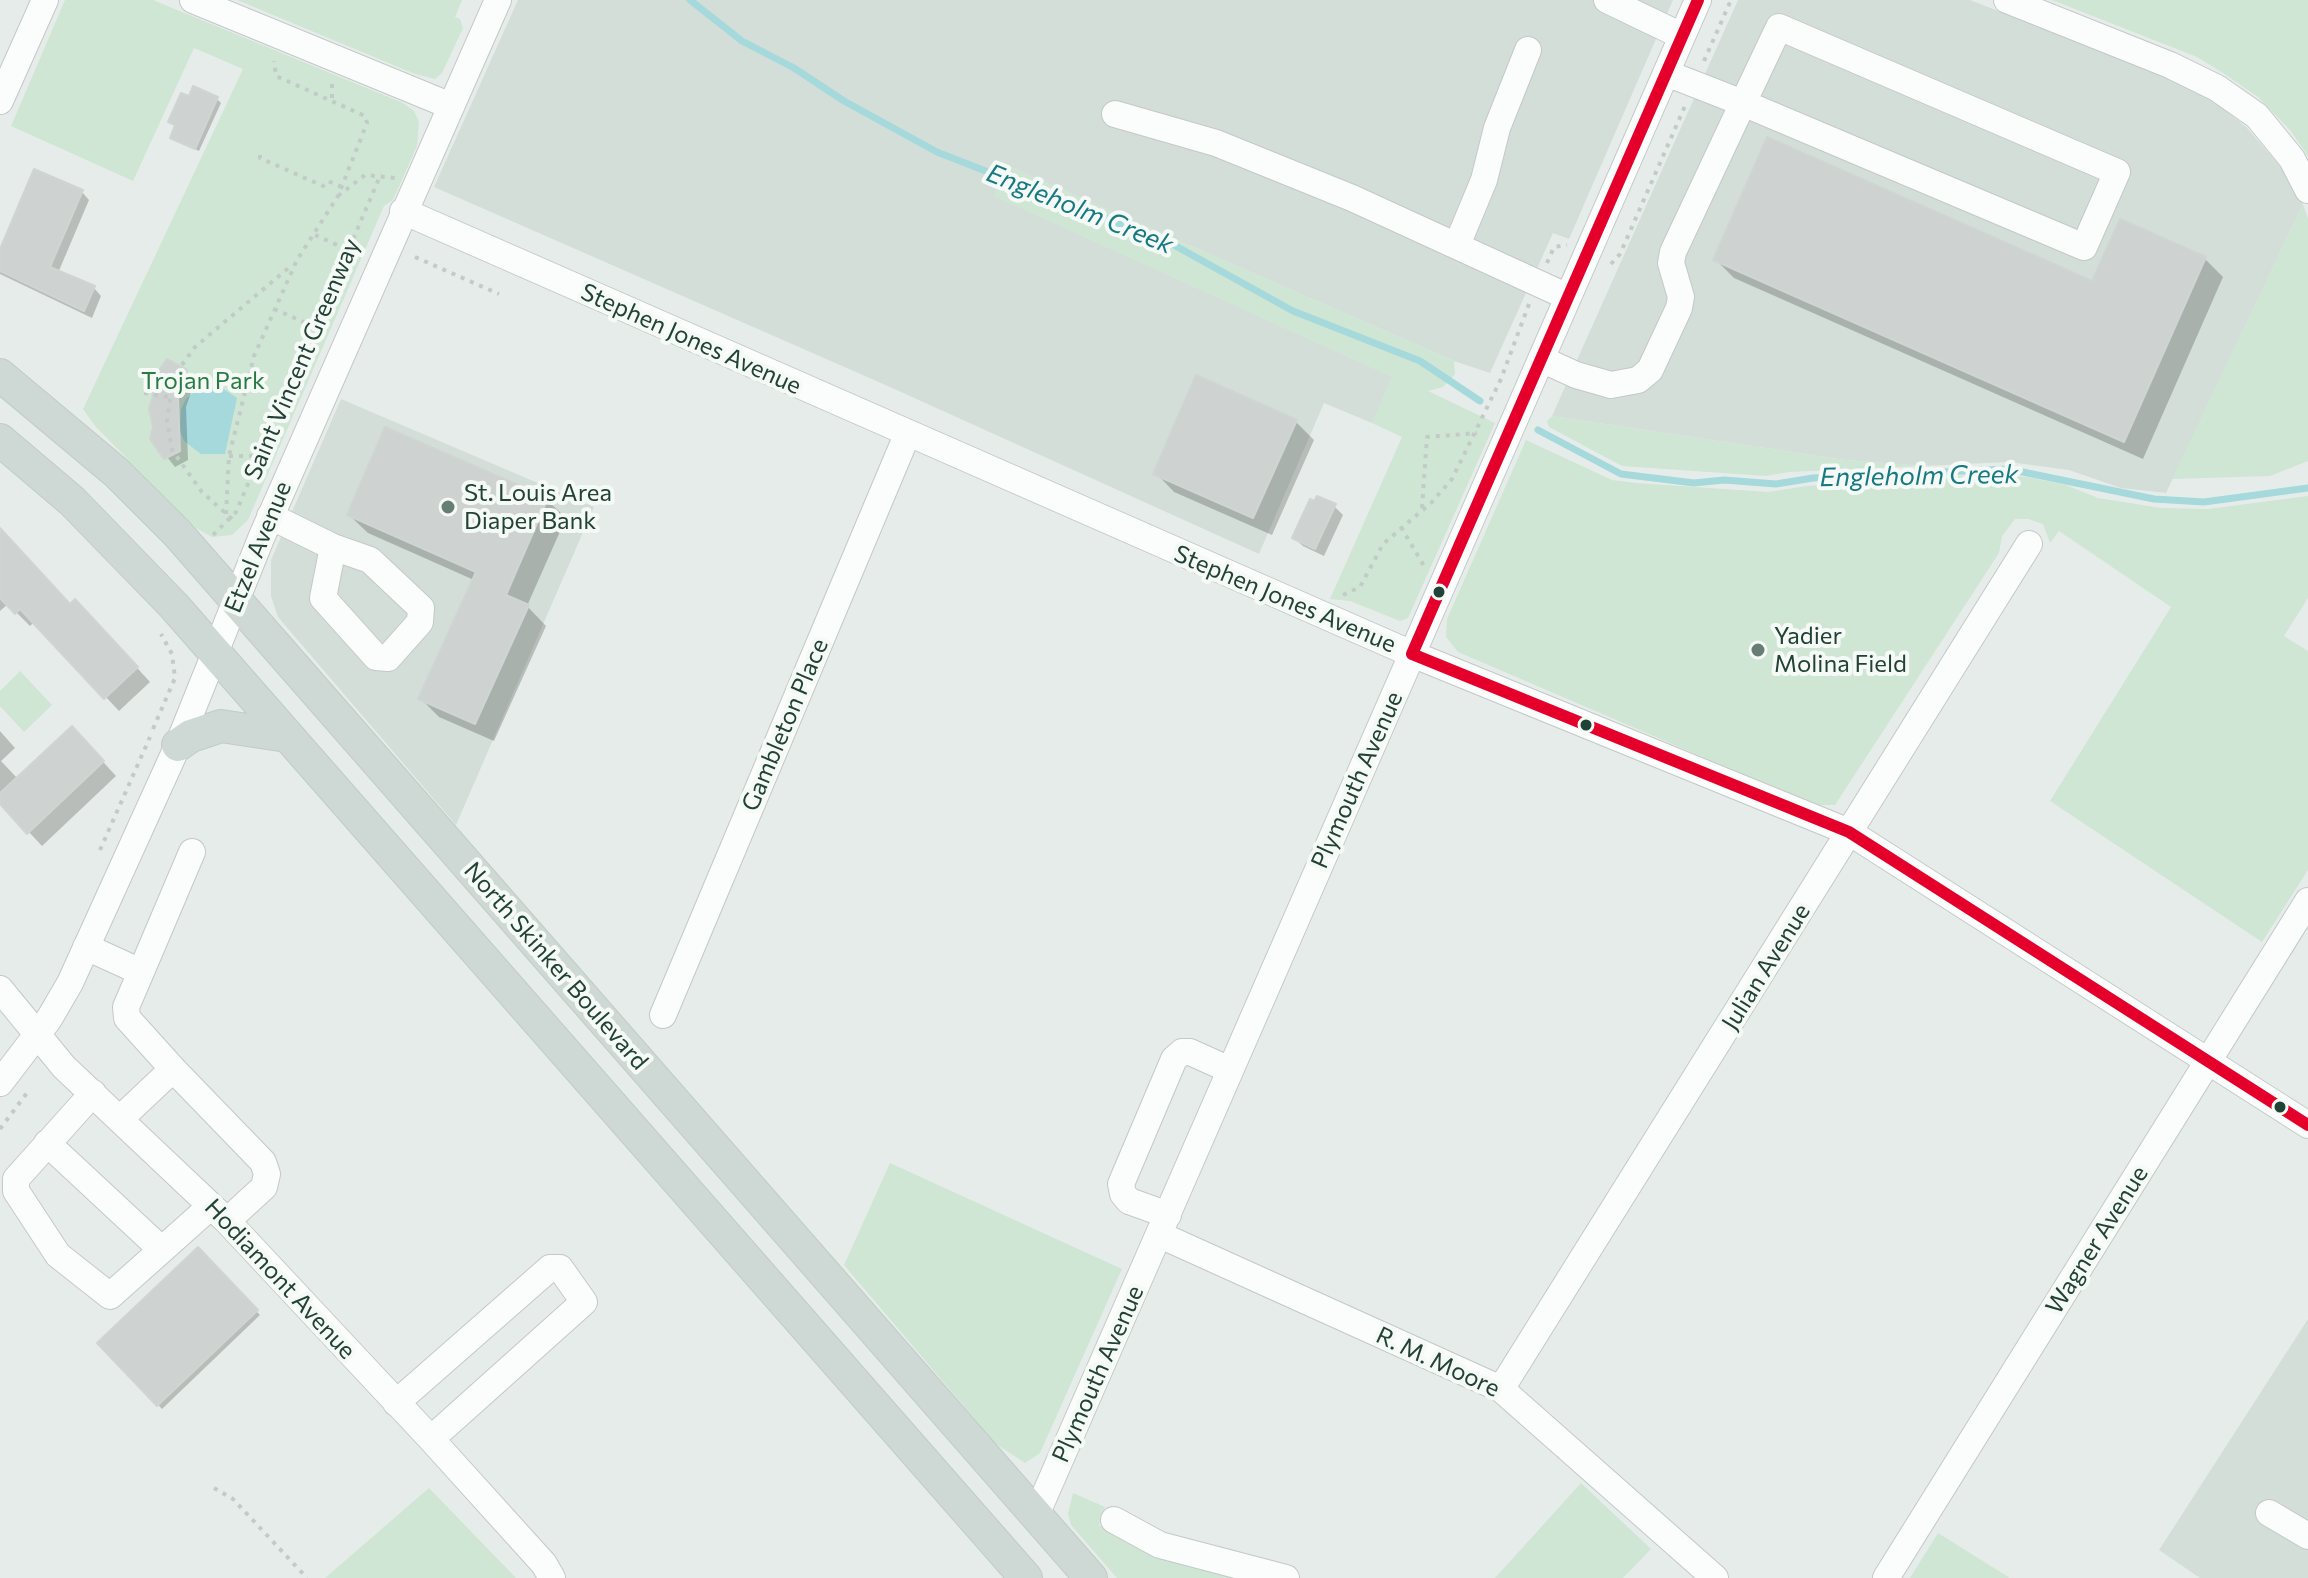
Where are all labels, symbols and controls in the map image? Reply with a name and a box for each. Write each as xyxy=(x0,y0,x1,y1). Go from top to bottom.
water label: Engleholm Creek xyxy=(982,157,1178,261)
street label: Saint Vincent Greenway xyxy=(238,234,366,484)
street label: Stephen Jones Avenue xyxy=(576,277,806,401)
park label: Trojan Park xyxy=(141,367,265,395)
water label: Engleholm Creek xyxy=(1819,459,2019,493)
street label: Etzel Avenue xyxy=(219,477,297,617)
place label: St. Louis Area Diaper Bank xyxy=(464,479,612,535)
marker: St. Louis Area Diaper Bank xyxy=(439,498,457,516)
street label: Stephen Jones Avenue xyxy=(1170,539,1400,659)
unlabelled marker xyxy=(1431,584,1447,600)
place label: Yadier Molina Field xyxy=(1774,622,1907,678)
street label: Gambleton Place xyxy=(736,634,834,816)
marker: Yadier Molina Field xyxy=(1749,641,1767,659)
street label: Plymouth Avenue xyxy=(1305,687,1409,873)
unlabelled marker xyxy=(1578,717,1594,733)
street label: North Skinker Boulevard xyxy=(458,856,654,1076)
street label: Julian Avenue xyxy=(1716,898,1816,1036)
unlabelled marker xyxy=(2272,1099,2288,1115)
street label: Wagner Avenue xyxy=(2040,1161,2154,1319)
street label: Hodiamont Avenue xyxy=(198,1193,362,1365)
street label: Plymouth Avenue xyxy=(1046,1281,1150,1467)
street label: R. M. Moore xyxy=(1372,1321,1504,1403)

